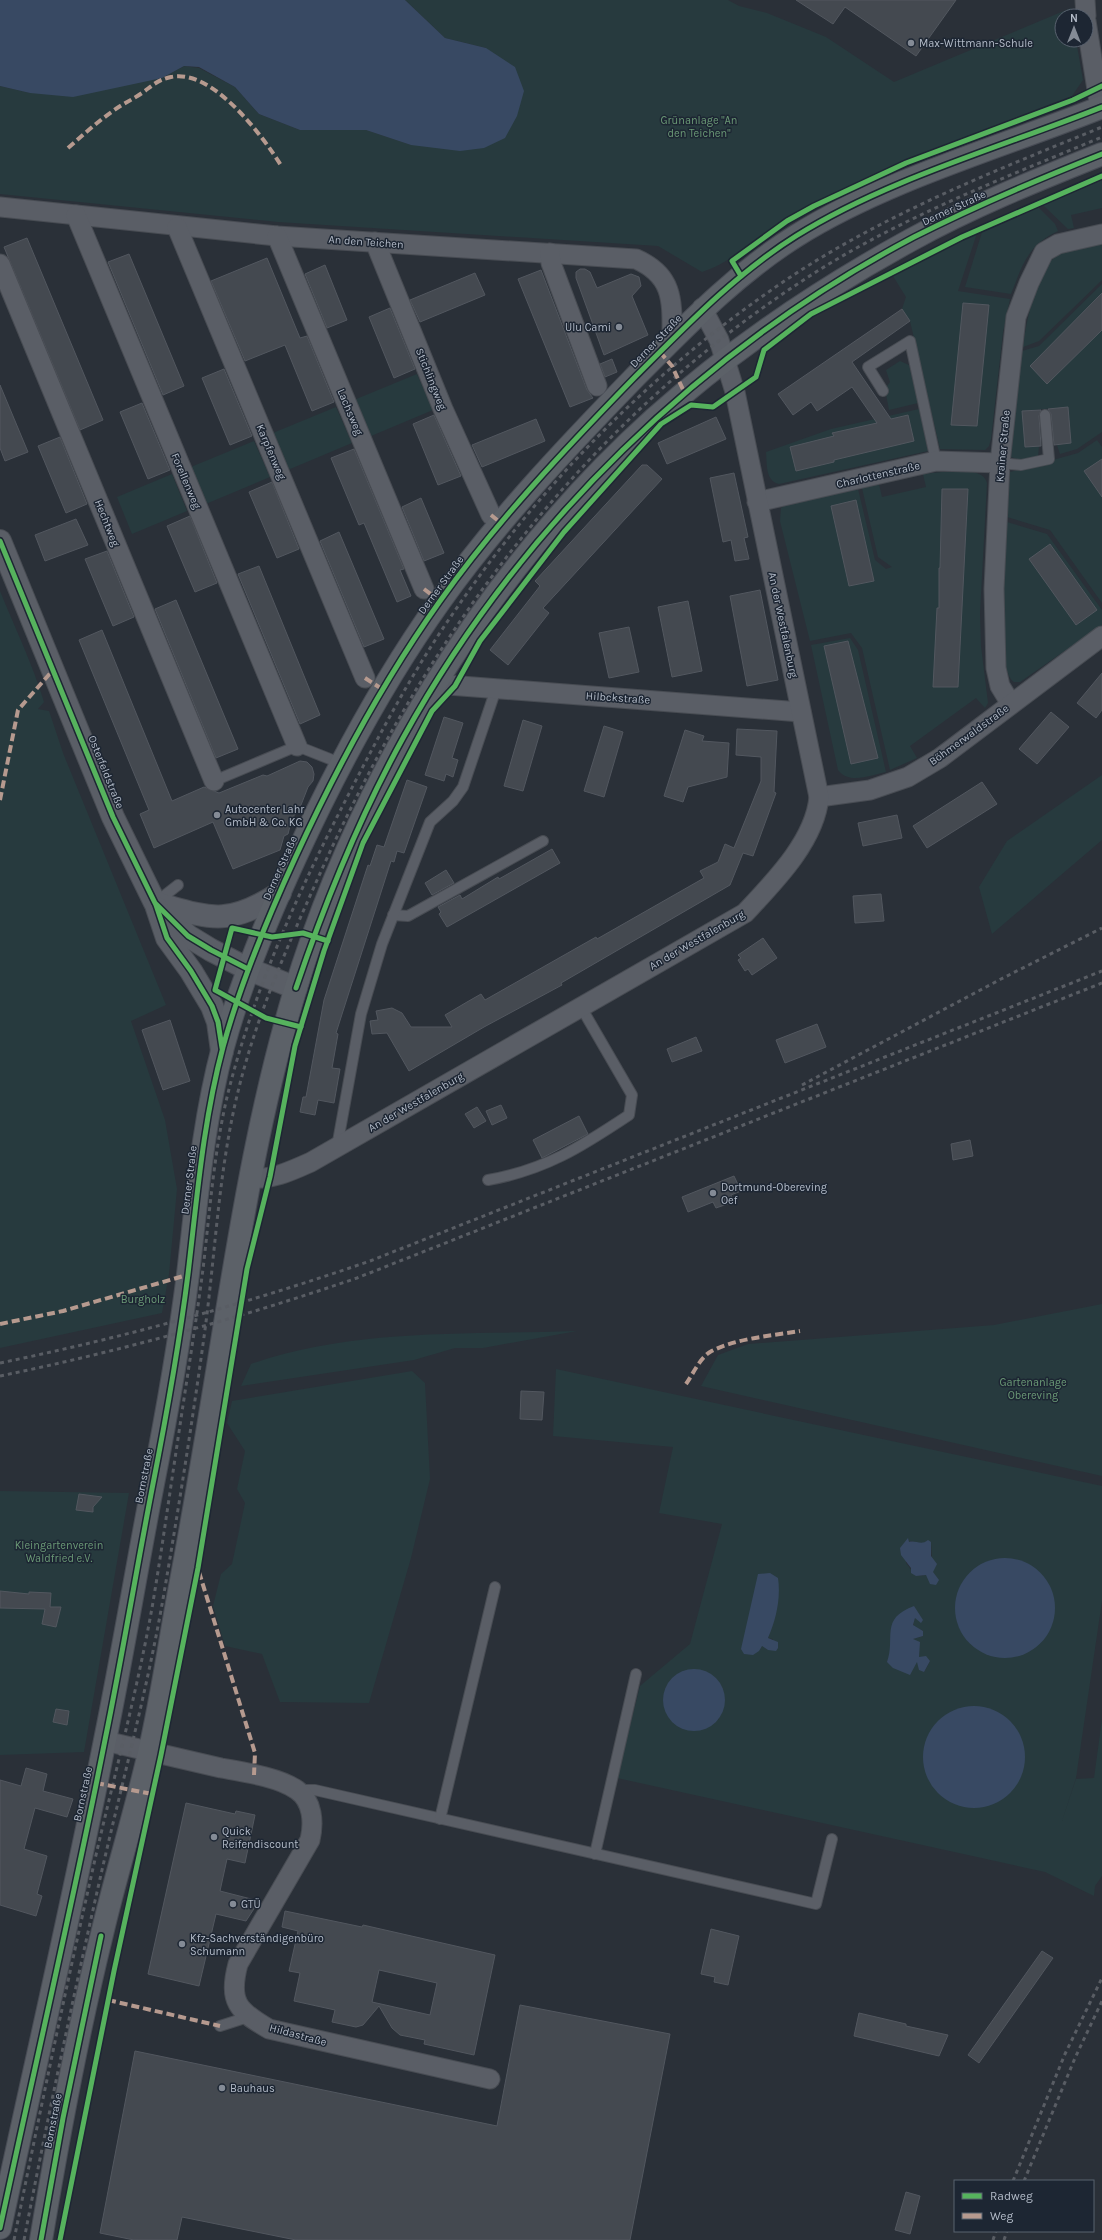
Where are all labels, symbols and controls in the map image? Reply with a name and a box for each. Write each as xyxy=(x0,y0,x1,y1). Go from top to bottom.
north arrow xyxy=(1054,8,1094,48)
text: N xyxy=(1070,12,1078,25)
place label: Max-Wittmann-Schule xyxy=(919,37,1033,50)
marker: Max-Wittmann-Schule xyxy=(906,38,916,48)
park label: Grünanlage "An den Teichen" xyxy=(661,114,737,140)
street label: Derner Straße xyxy=(920,187,988,228)
street label: An den Teichen xyxy=(328,233,404,251)
street label: Derner Straße xyxy=(627,311,685,370)
place label: Ulu Cami xyxy=(565,321,611,334)
marker: Ulu Cami xyxy=(614,322,624,332)
street label: Stichlingweg xyxy=(413,346,450,412)
street label: Lachsweg xyxy=(334,387,366,438)
street label: Krainer Straße xyxy=(993,409,1013,482)
street label: Karpfenweg xyxy=(253,422,289,482)
street label: Forellenweg xyxy=(168,451,204,512)
street label: Charlottenstraße xyxy=(835,459,921,491)
street label: Hechtweg xyxy=(92,498,123,549)
street label: Derner Straße xyxy=(415,553,467,617)
street label: An der Westfalenburg xyxy=(765,571,801,680)
street label: Hilbckstraße xyxy=(585,689,651,707)
street label: Böhmerwaldstraße xyxy=(927,702,1012,768)
street label: Osterfeldstraße xyxy=(85,733,127,811)
place label: Autocenter Lahr GmbH & Co. KG xyxy=(225,803,304,829)
marker: Autocenter Lahr GmbH & Co. KG xyxy=(212,810,222,820)
street label: Derner Straße xyxy=(260,834,300,902)
street label: An der Westfalenburg xyxy=(647,907,748,973)
street label: An der Westfalenburg xyxy=(366,1069,467,1135)
street label: Derner Straße xyxy=(178,1145,200,1215)
place label: Dortmund-Obereving Oef xyxy=(721,1181,828,1207)
marker: Dortmund-Obereving Oef xyxy=(708,1188,718,1198)
park label: Burgholz xyxy=(121,1293,165,1306)
park label: Gartenanlage Obereving xyxy=(999,1376,1067,1402)
street label: Bornstraße xyxy=(132,1447,156,1505)
park label: Kleingartenverein Waldfried e.V. xyxy=(15,1539,103,1565)
street label: Bornstraße xyxy=(71,1765,95,1823)
place label: Quick Reifendiscount xyxy=(222,1825,298,1851)
marker: Quick Reifendiscount xyxy=(209,1832,219,1842)
place label: GTÜ xyxy=(241,1897,261,1911)
marker: GTÜ xyxy=(228,1899,238,1909)
place label: Kfz-Sachverständigenbüro Schumann xyxy=(190,1932,324,1958)
marker: Kfz-Sachverständigenbüro Schumann xyxy=(177,1939,187,1949)
street label: Hildastraße xyxy=(268,2021,328,2049)
place label: Bauhaus xyxy=(230,2082,275,2095)
marker: Bauhaus xyxy=(217,2083,227,2093)
street label: Bornstraße xyxy=(41,2092,65,2150)
legend xyxy=(954,2180,1094,2232)
text: Radweg xyxy=(990,2189,1033,2203)
text: Weg xyxy=(990,2209,1014,2223)

